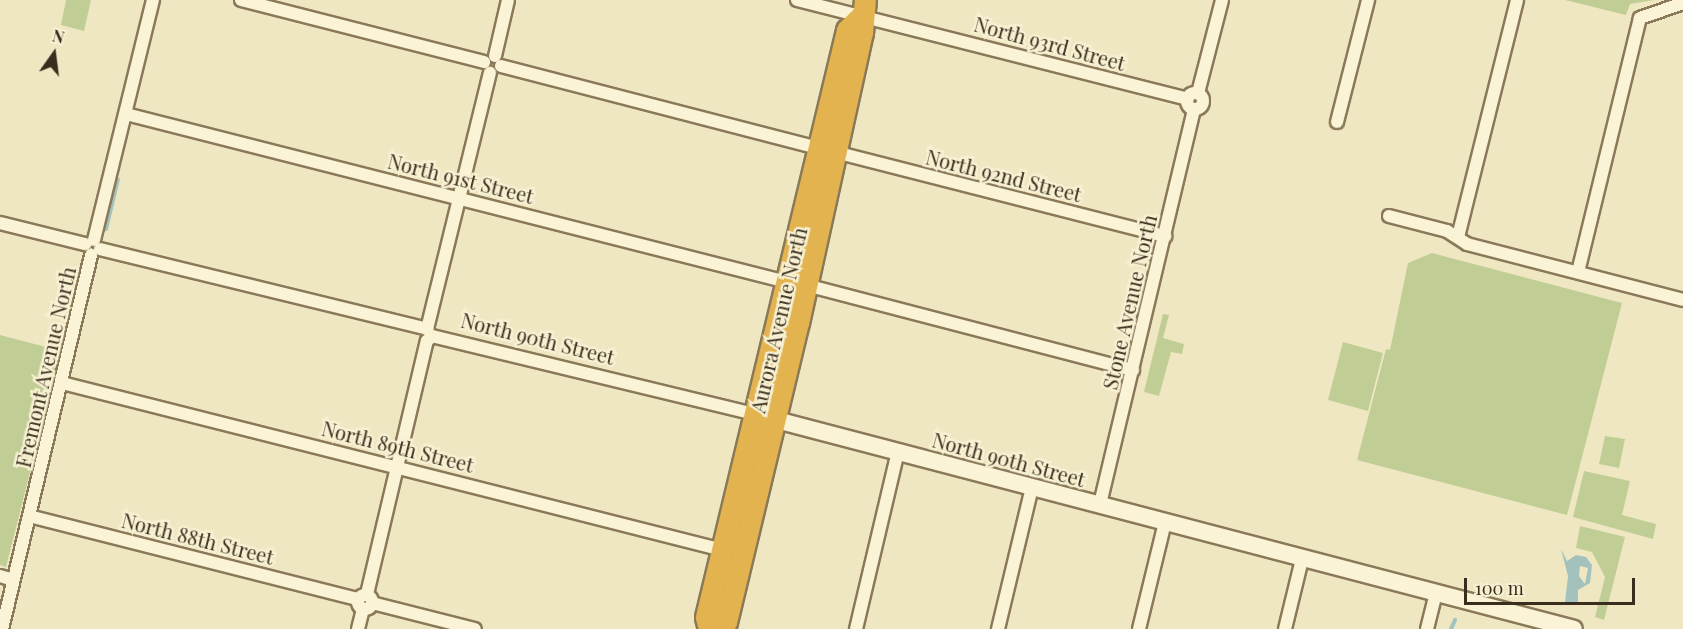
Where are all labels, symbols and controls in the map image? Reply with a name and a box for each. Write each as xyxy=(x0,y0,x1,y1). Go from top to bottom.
street label: North 93rd Street xyxy=(972,11,1128,75)
north arrow xyxy=(24,24,84,84)
text: N xyxy=(50,24,67,48)
street label: North 92nd Street xyxy=(924,144,1084,206)
street label: North 91st Street xyxy=(385,148,537,208)
street label: Stone Avenue North xyxy=(1097,212,1161,392)
street label: Aurora Avenue North xyxy=(745,225,811,415)
street label: Fremont Avenue North xyxy=(10,264,80,470)
street label: North 90th Street xyxy=(459,307,617,369)
street label: North 89th Street xyxy=(320,416,476,476)
street label: North 90th Street xyxy=(930,427,1088,491)
street label: North 88th Street xyxy=(120,508,276,568)
scale bar xyxy=(1467,566,1638,604)
text: 100 m xyxy=(1475,576,1524,600)

